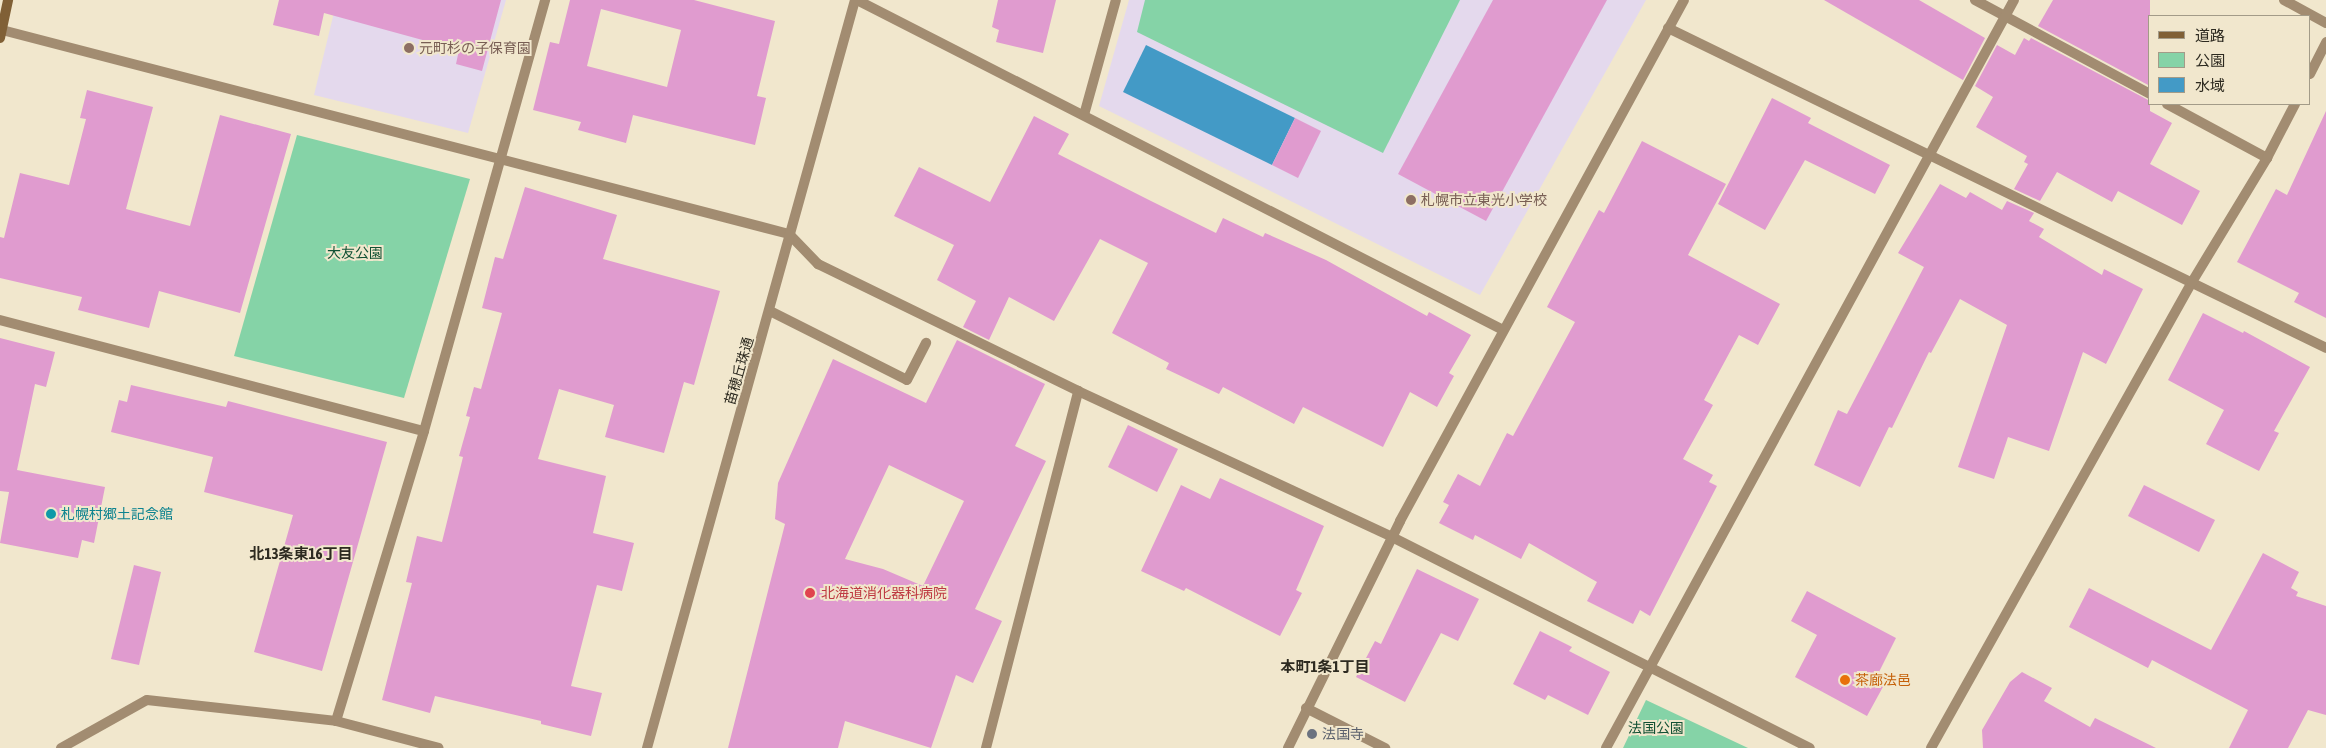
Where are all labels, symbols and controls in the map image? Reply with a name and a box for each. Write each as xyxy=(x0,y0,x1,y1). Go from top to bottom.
legend xyxy=(2148,15,2311,105)
text: 道路 xyxy=(2195,27,2225,44)
place label: 元町杉の子保育園 xyxy=(419,40,531,56)
marker: 元町杉の子保育園 xyxy=(403,42,415,54)
text: 公園 xyxy=(2195,52,2225,69)
text: 水域 xyxy=(2195,77,2225,94)
place label: 札幌市立東光小学校 xyxy=(1421,192,1547,208)
marker: 札幌市立東光小学校 xyxy=(1405,194,1417,206)
park label: 大友公園 xyxy=(327,245,383,261)
street label: 苗穂丘珠通 xyxy=(721,335,757,407)
place label: 札幌村郷土記念館 xyxy=(61,506,173,522)
marker: 札幌村郷土記念館 xyxy=(45,508,57,520)
district label: 北13条東16丁目 xyxy=(249,545,353,563)
place label: 北海道消化器科病院 xyxy=(821,585,947,601)
marker: 北海道消化器科病院 xyxy=(803,586,817,600)
district label: 本町1条1丁目 xyxy=(1280,658,1370,676)
place label: 茶廊法邑 xyxy=(1855,672,1911,688)
marker: 茶廊法邑 xyxy=(1839,674,1851,686)
park label: 法国公園 xyxy=(1628,720,1684,736)
place label: 法国寺 xyxy=(1322,726,1364,742)
marker: 法国寺 xyxy=(1306,728,1318,740)

